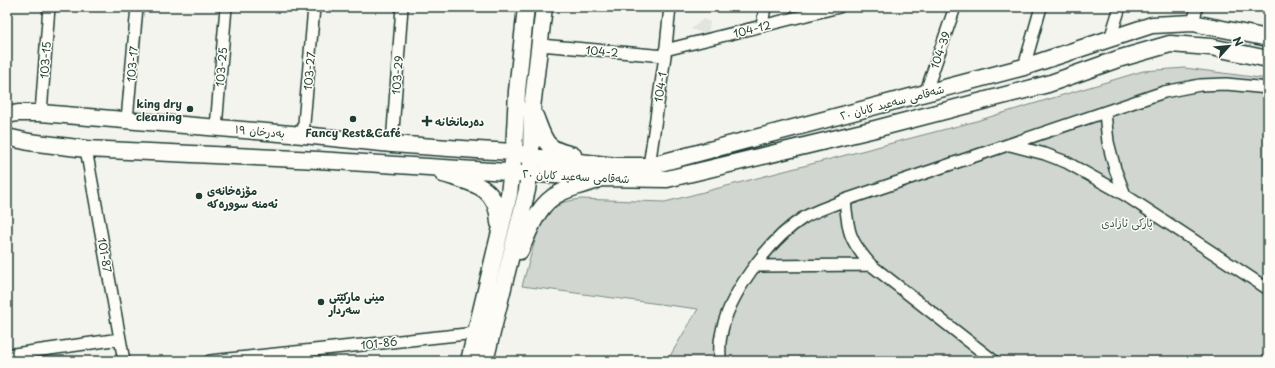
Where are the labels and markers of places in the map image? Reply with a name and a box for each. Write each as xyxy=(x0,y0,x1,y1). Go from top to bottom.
place label: king dry cleaning xyxy=(136,95,182,125)
marker: king dry cleaning xyxy=(185,104,195,114)
place label: دەرمانخانە xyxy=(435,113,484,130)
marker: Fancy Rest&Café xyxy=(348,114,358,124)
marker: دەرمانخانە xyxy=(422,116,432,126)
place label: Fancy Rest&Café xyxy=(305,124,401,141)
place label: مۆزەخانەی ئەمنە سوورەکە xyxy=(207,182,278,212)
marker: مۆزەخانەی ئەمنە سوورەکە xyxy=(194,191,204,201)
place label: مینی مارکێتی سەردار xyxy=(328,288,385,318)
marker: مینی مارکێتی سەردار xyxy=(316,297,326,307)

